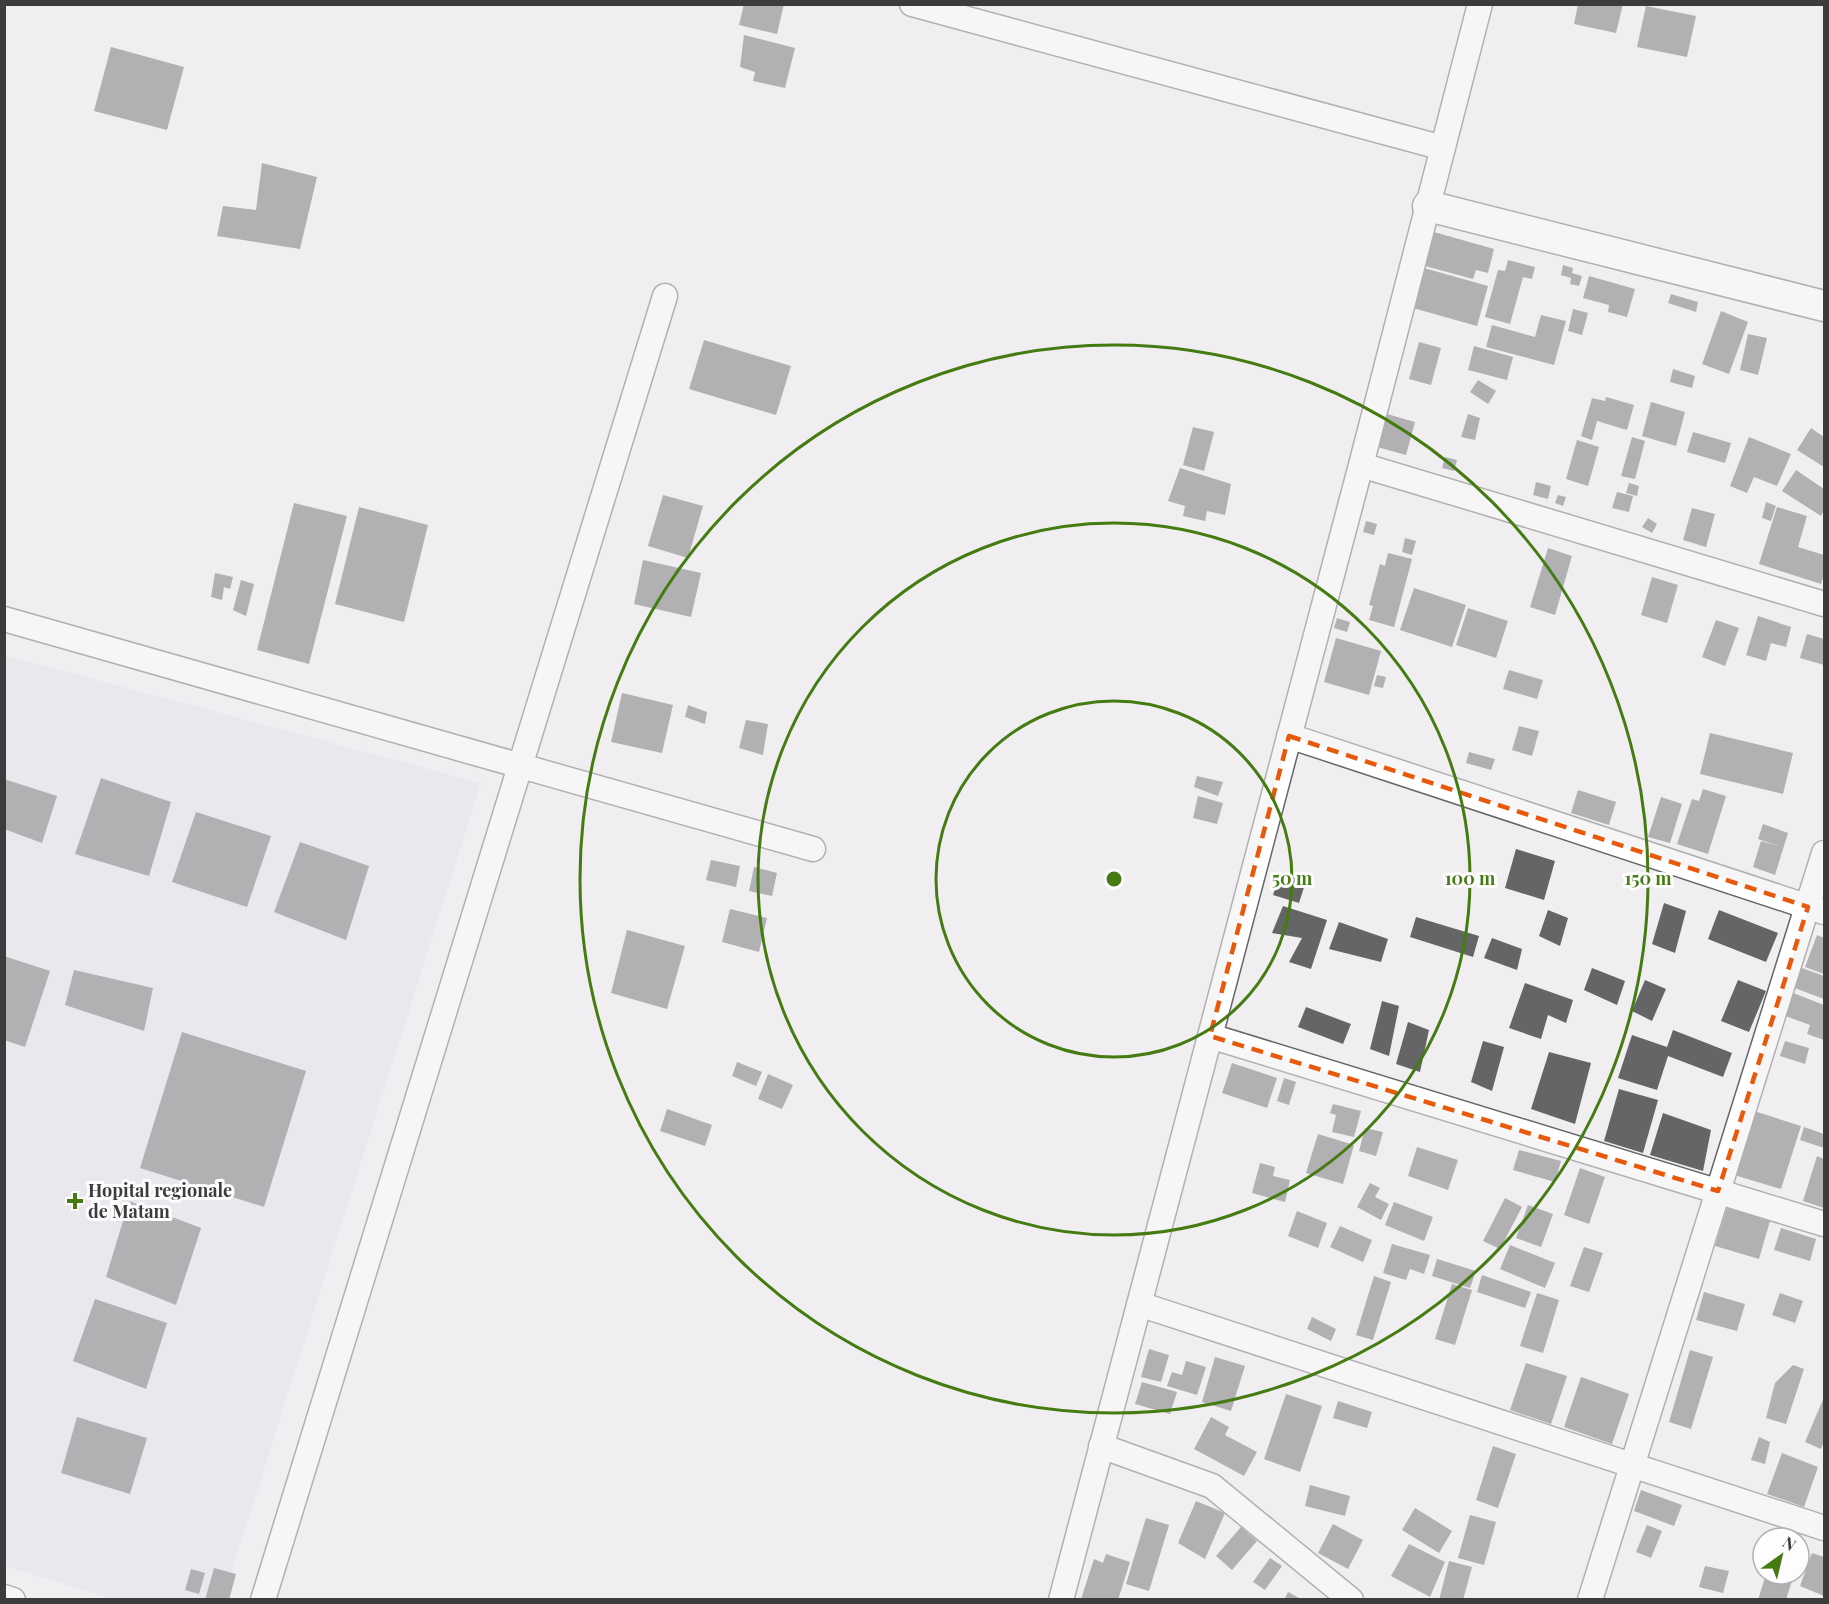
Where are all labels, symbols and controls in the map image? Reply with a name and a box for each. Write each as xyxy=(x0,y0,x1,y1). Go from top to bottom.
text: 50 m xyxy=(1272,866,1313,890)
text: 100 m xyxy=(1445,866,1496,890)
text: 150 m xyxy=(1624,866,1672,890)
centre of rings xyxy=(1104,869,1124,889)
place label: Hopital regionale de Matam xyxy=(88,1178,232,1223)
marker: Hopital regionale de Matam xyxy=(66,1192,84,1210)
north arrow xyxy=(1751,1526,1811,1586)
text: N xyxy=(1779,1531,1801,1555)

